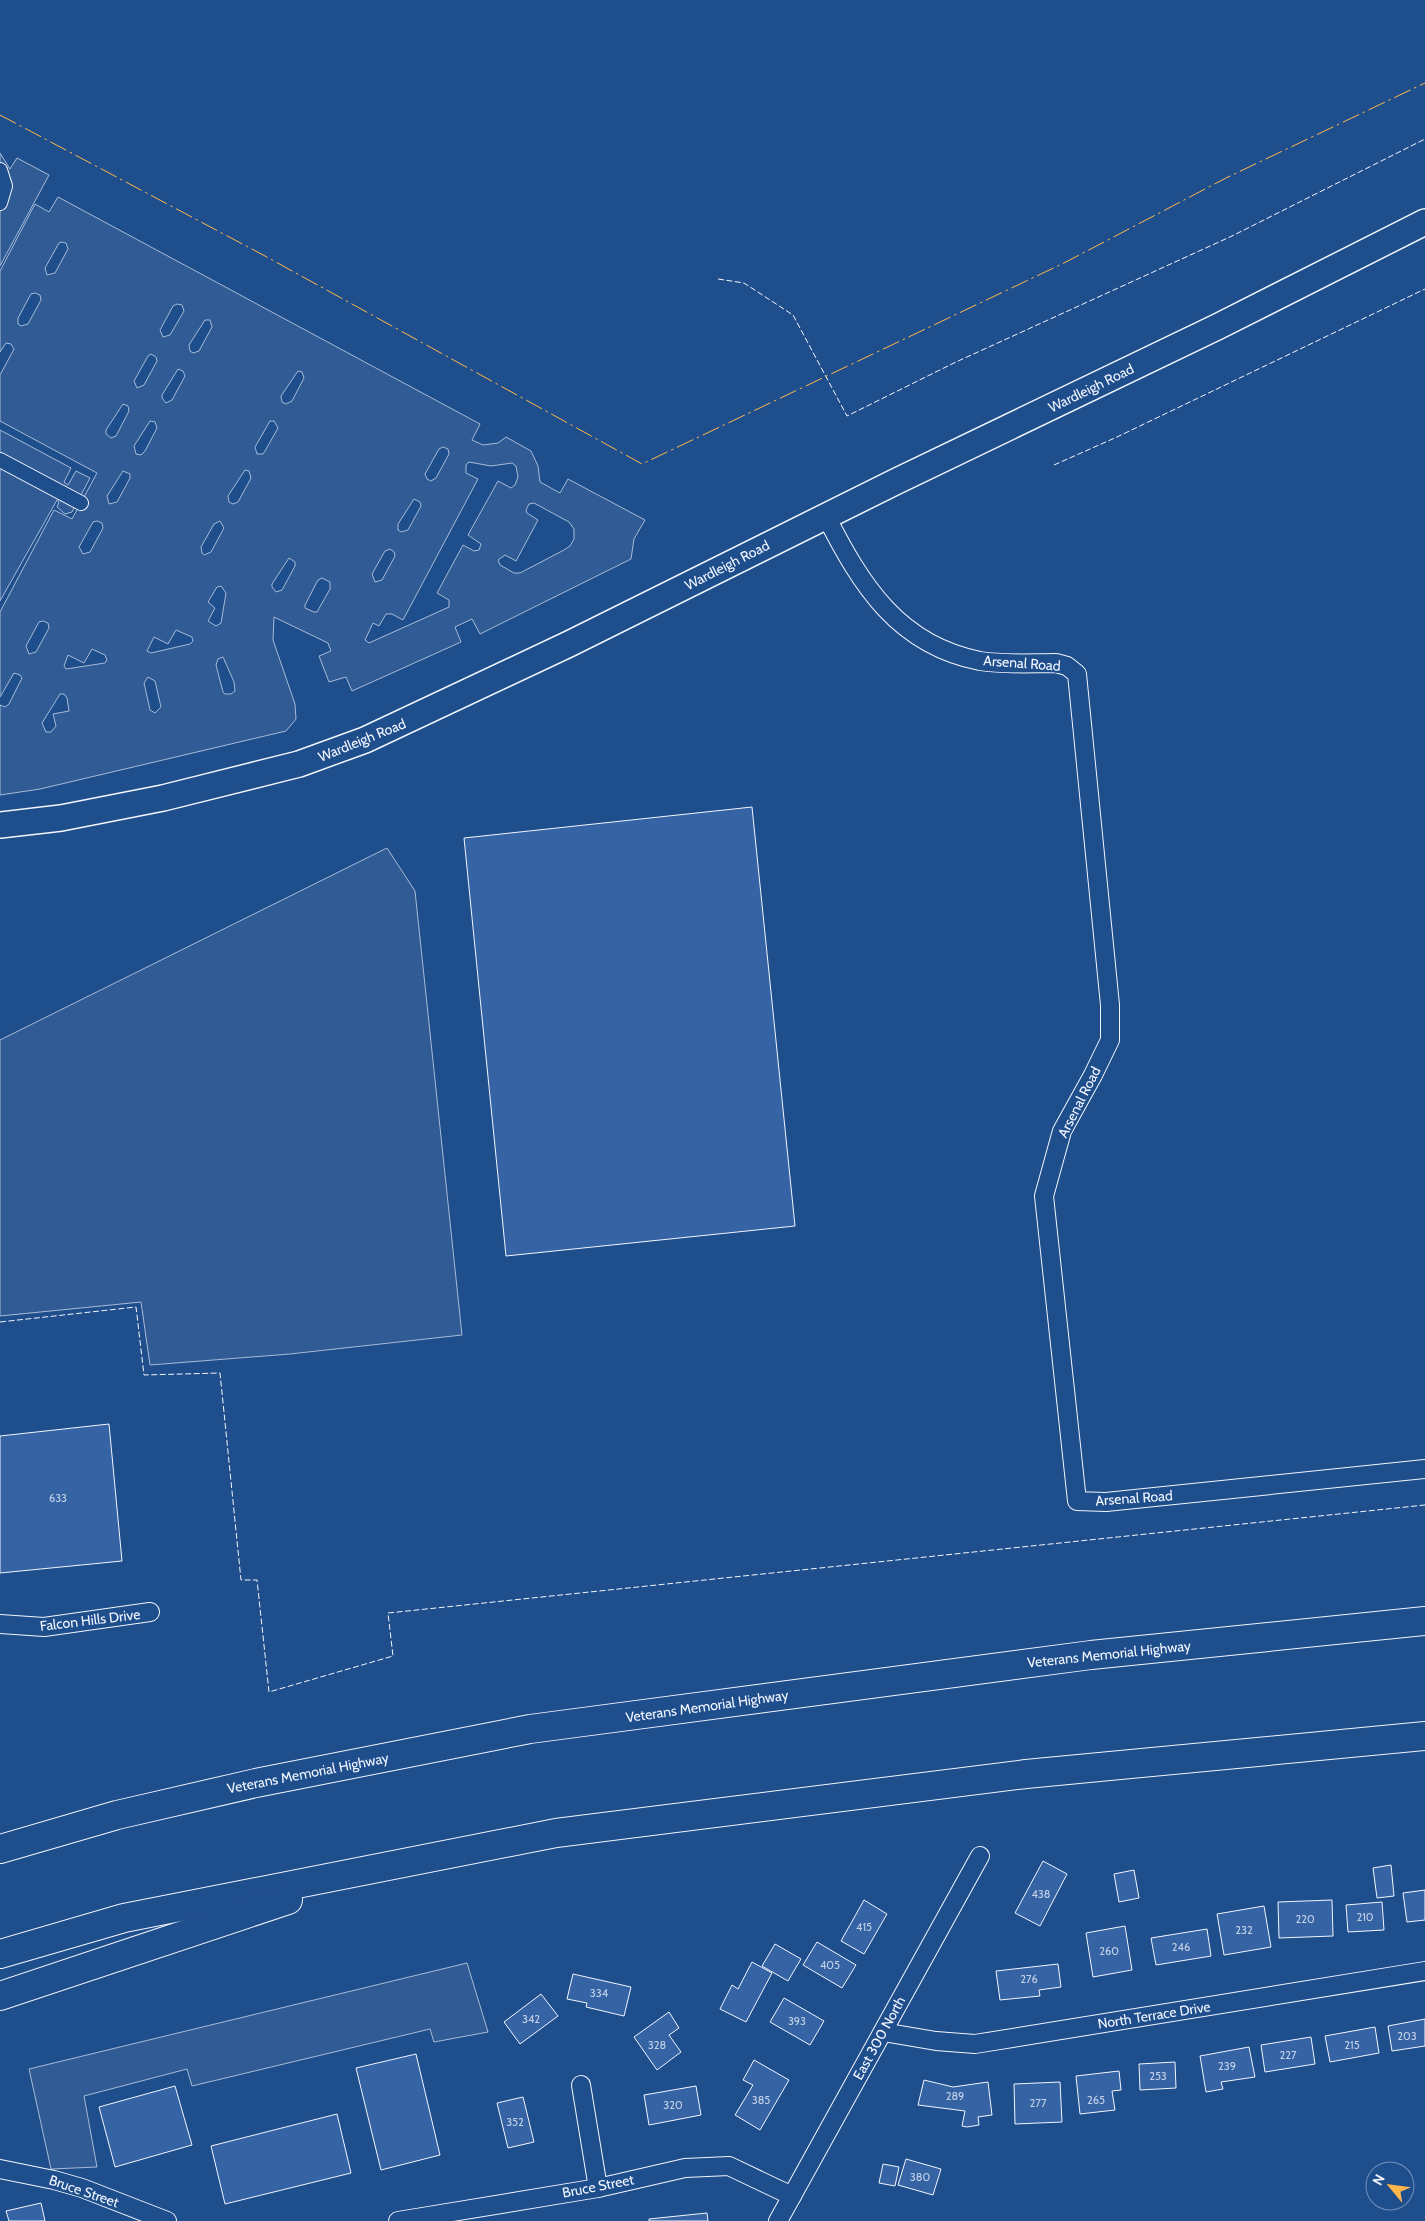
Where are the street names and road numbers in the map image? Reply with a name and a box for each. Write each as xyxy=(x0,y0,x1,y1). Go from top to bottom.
street label: Wardleigh Road xyxy=(1045,360,1137,416)
street label: Wardleigh Road xyxy=(682,536,772,594)
street label: Arsenal Road xyxy=(983,651,1061,675)
street label: Wardleigh Road xyxy=(316,714,408,766)
street label: Arsenal Road xyxy=(1053,1063,1105,1141)
street label: Arsenal Road xyxy=(1095,1486,1173,1510)
street label: Falcon Hills Drive xyxy=(39,1605,141,1635)
street label: Veterans Memorial Highway xyxy=(1026,1636,1192,1672)
street label: Veterans Memorial Highway xyxy=(624,1686,790,1726)
street label: Veterans Memorial Highway xyxy=(226,1748,390,1798)
street label: East 300 North xyxy=(849,1993,909,2083)
street label: North Terrace Drive xyxy=(1096,1997,1212,2033)
street label: Bruce Street xyxy=(561,2170,636,2202)
street label: Bruce Street xyxy=(47,2171,122,2211)

